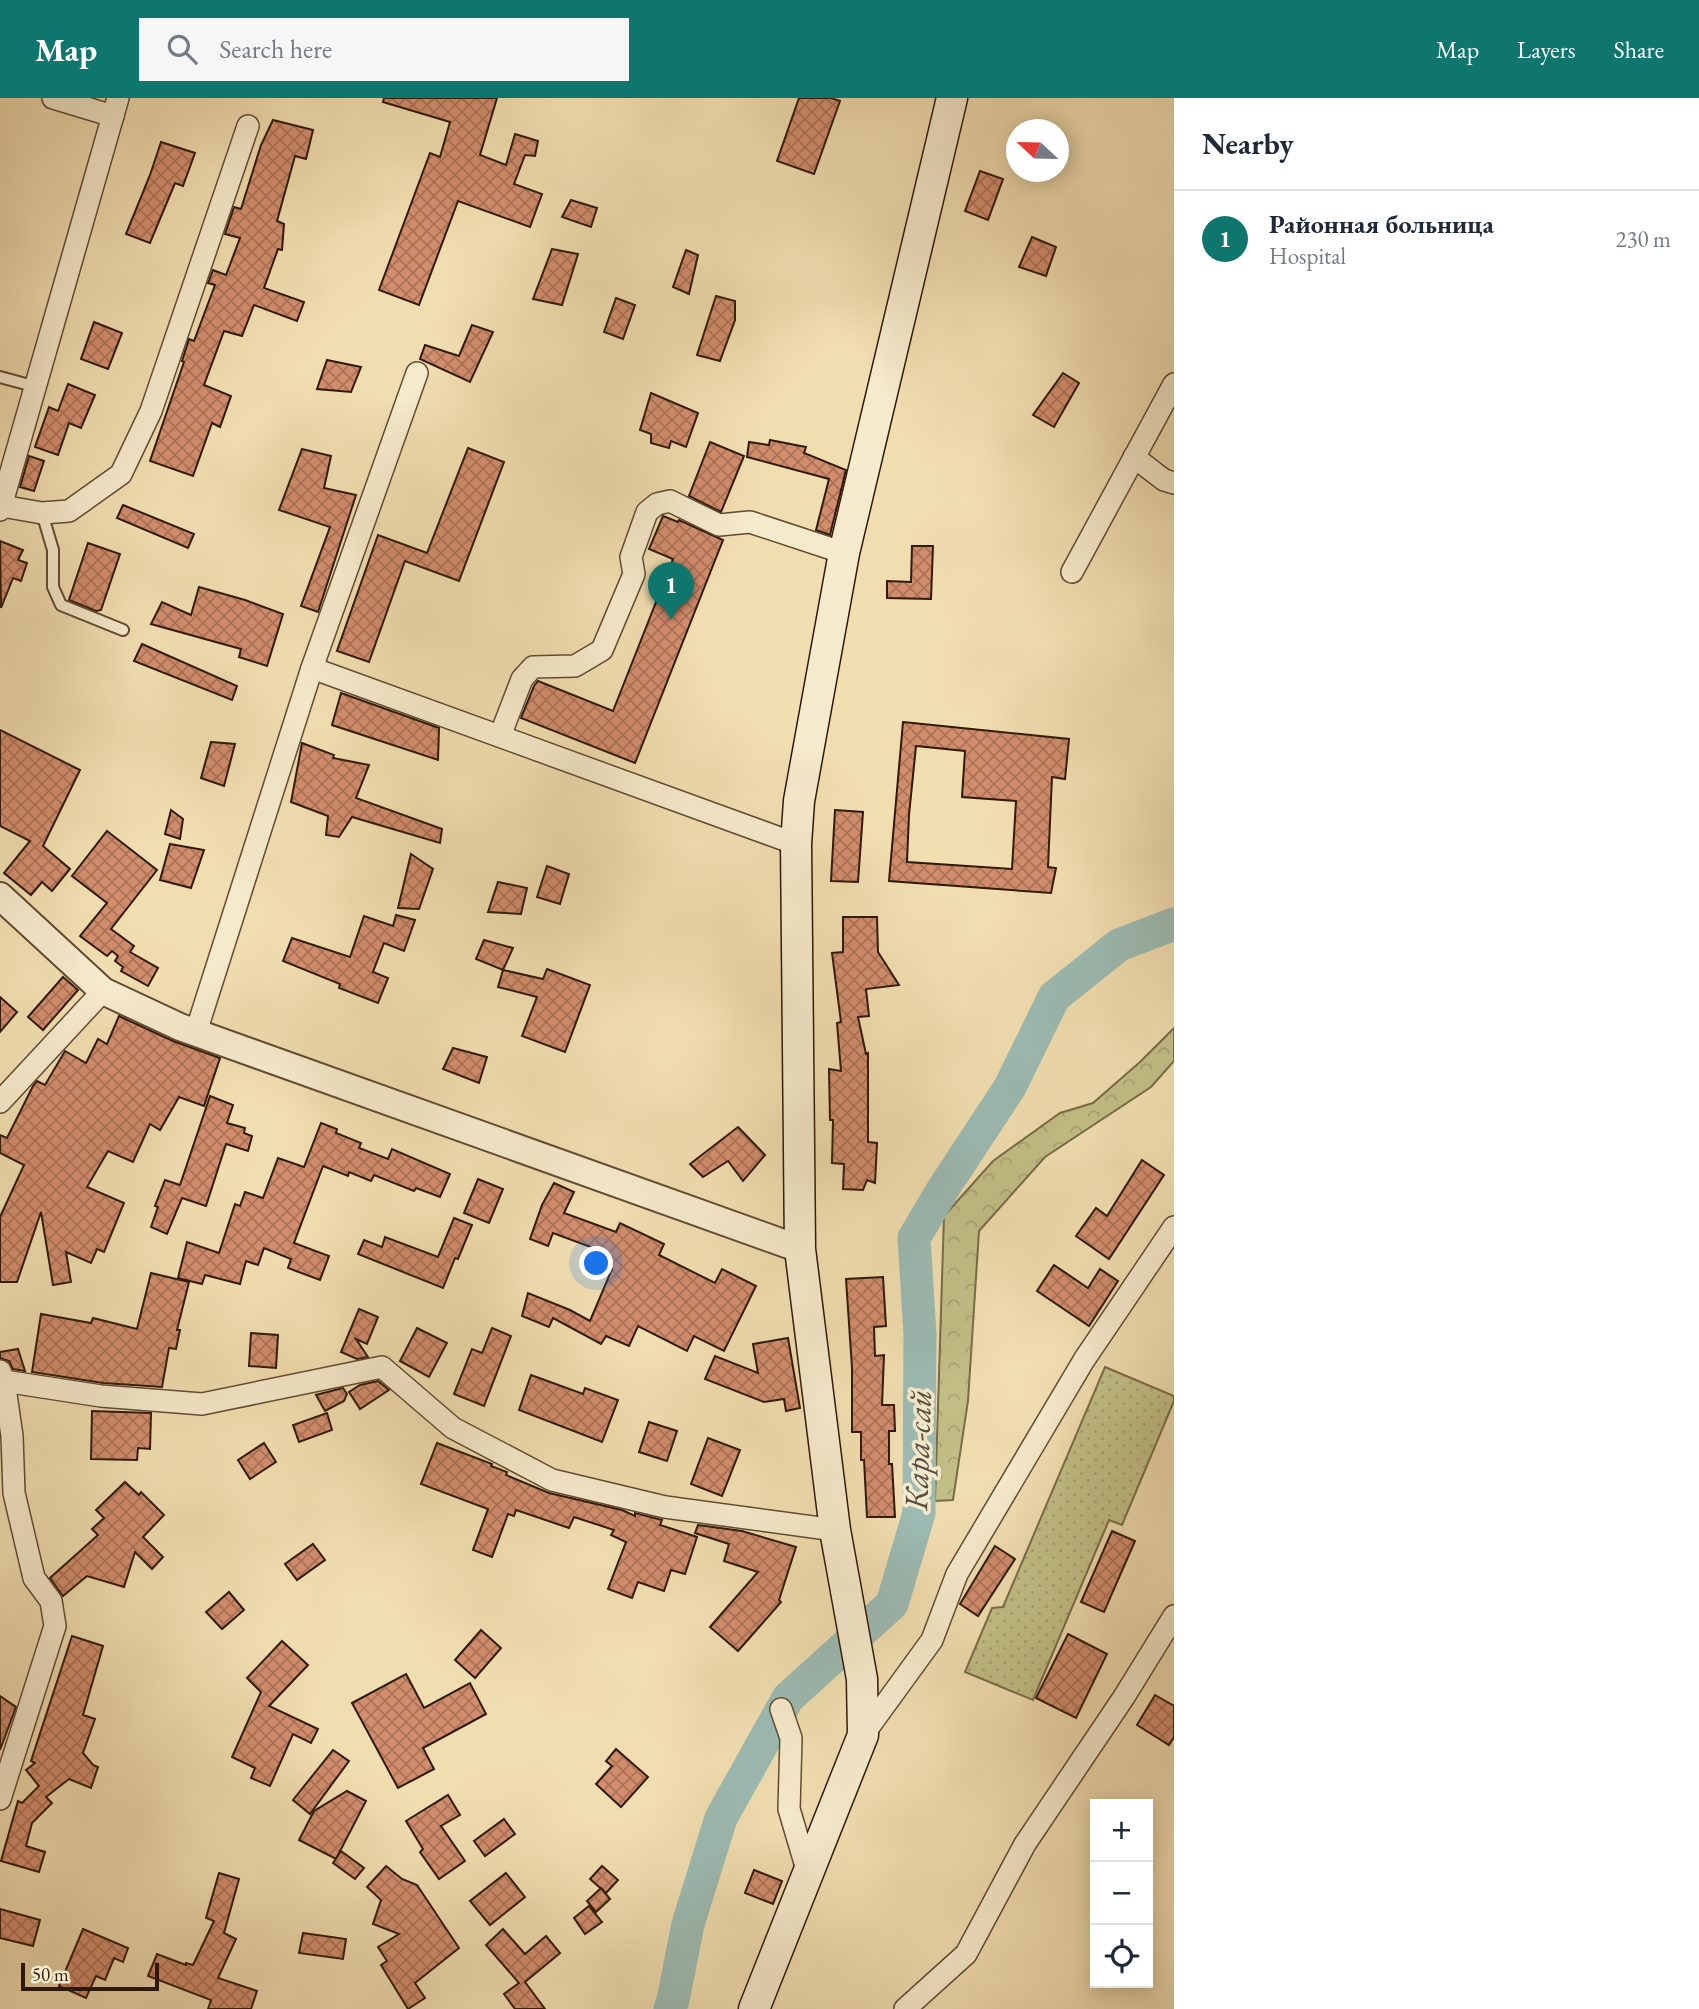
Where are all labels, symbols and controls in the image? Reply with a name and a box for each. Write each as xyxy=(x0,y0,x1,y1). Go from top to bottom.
search box xyxy=(139,18,629,81)
text: Map xyxy=(35,28,97,71)
icon: search xyxy=(163,30,201,68)
text: Search here xyxy=(219,32,332,66)
text: Map xyxy=(1436,34,1479,65)
text: Layers xyxy=(1517,34,1576,65)
text: Share xyxy=(1614,34,1664,65)
north arrow xyxy=(1006,119,1069,182)
text: Nearby xyxy=(1202,124,1294,163)
text: Районная больница xyxy=(1269,207,1494,241)
text: 1 xyxy=(1219,224,1231,254)
text: 230 m xyxy=(1615,224,1671,254)
text: Hospital xyxy=(1269,241,1346,271)
pin: 1 xyxy=(648,562,694,620)
your location xyxy=(579,1246,613,1280)
water label: Кара-сай xyxy=(894,1389,941,1512)
map controls xyxy=(1090,1799,1153,1988)
button: + xyxy=(1090,1799,1153,1862)
button: − xyxy=(1090,1862,1153,1925)
button: locate xyxy=(1090,1925,1153,1988)
scale bar xyxy=(21,1960,159,1992)
text: 50 m xyxy=(32,1962,69,1987)

